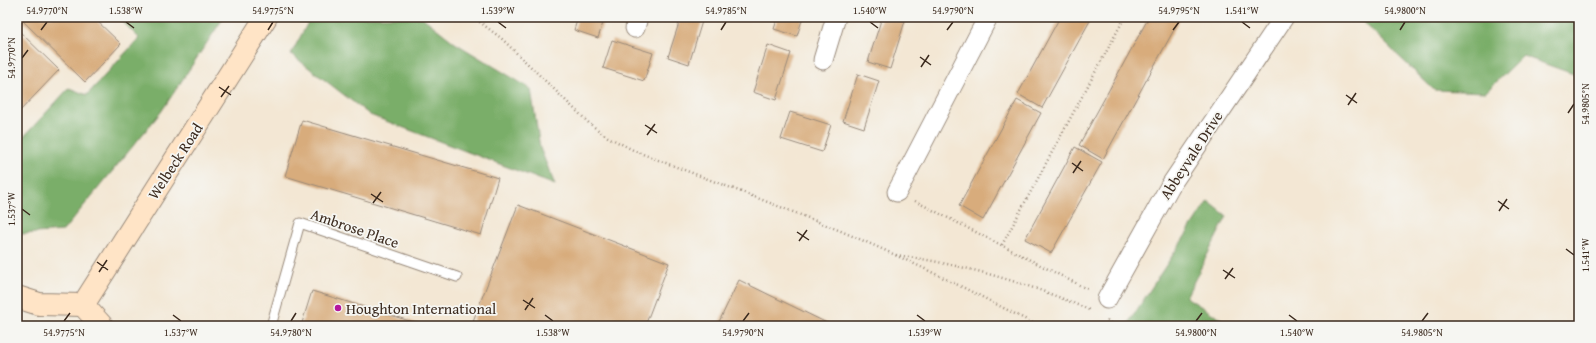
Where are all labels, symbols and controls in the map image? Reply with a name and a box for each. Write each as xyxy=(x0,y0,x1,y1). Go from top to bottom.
text: 54.9770°N xyxy=(26,3,68,18)
text: 1.538°W xyxy=(109,3,143,18)
text: 54.9775°N xyxy=(252,3,294,18)
text: 1.539°W xyxy=(481,3,515,18)
text: 54.9785°N xyxy=(705,3,747,18)
text: 1.540°W xyxy=(853,3,887,18)
text: 54.9790°N xyxy=(932,3,974,18)
text: 54.9795°N xyxy=(1158,3,1200,18)
text: 1.541°W xyxy=(1225,3,1259,18)
text: 54.9800°N xyxy=(1384,3,1426,18)
text: 54.9770°N xyxy=(4,37,19,79)
text: 54.9805°N xyxy=(1578,83,1593,125)
street label: Abbeyvale Drive xyxy=(1155,107,1227,203)
street label: Welbeck Road xyxy=(143,119,207,203)
text: 1.537°W xyxy=(4,192,19,226)
street label: Ambrose Place xyxy=(308,203,402,253)
text: 1.541°W xyxy=(1578,238,1593,272)
place label: Houghton International xyxy=(346,298,496,319)
marker: Houghton International xyxy=(333,303,343,313)
text: 54.9775°N xyxy=(43,325,85,340)
text: 1.537°W xyxy=(164,325,198,340)
text: 54.9780°N xyxy=(270,325,312,340)
text: 1.538°W xyxy=(536,325,570,340)
text: 54.9790°N xyxy=(722,325,764,340)
text: 1.539°W xyxy=(908,325,942,340)
text: 54.9800°N xyxy=(1175,325,1217,340)
text: 1.540°W xyxy=(1280,325,1314,340)
text: 54.9805°N xyxy=(1401,325,1443,340)

